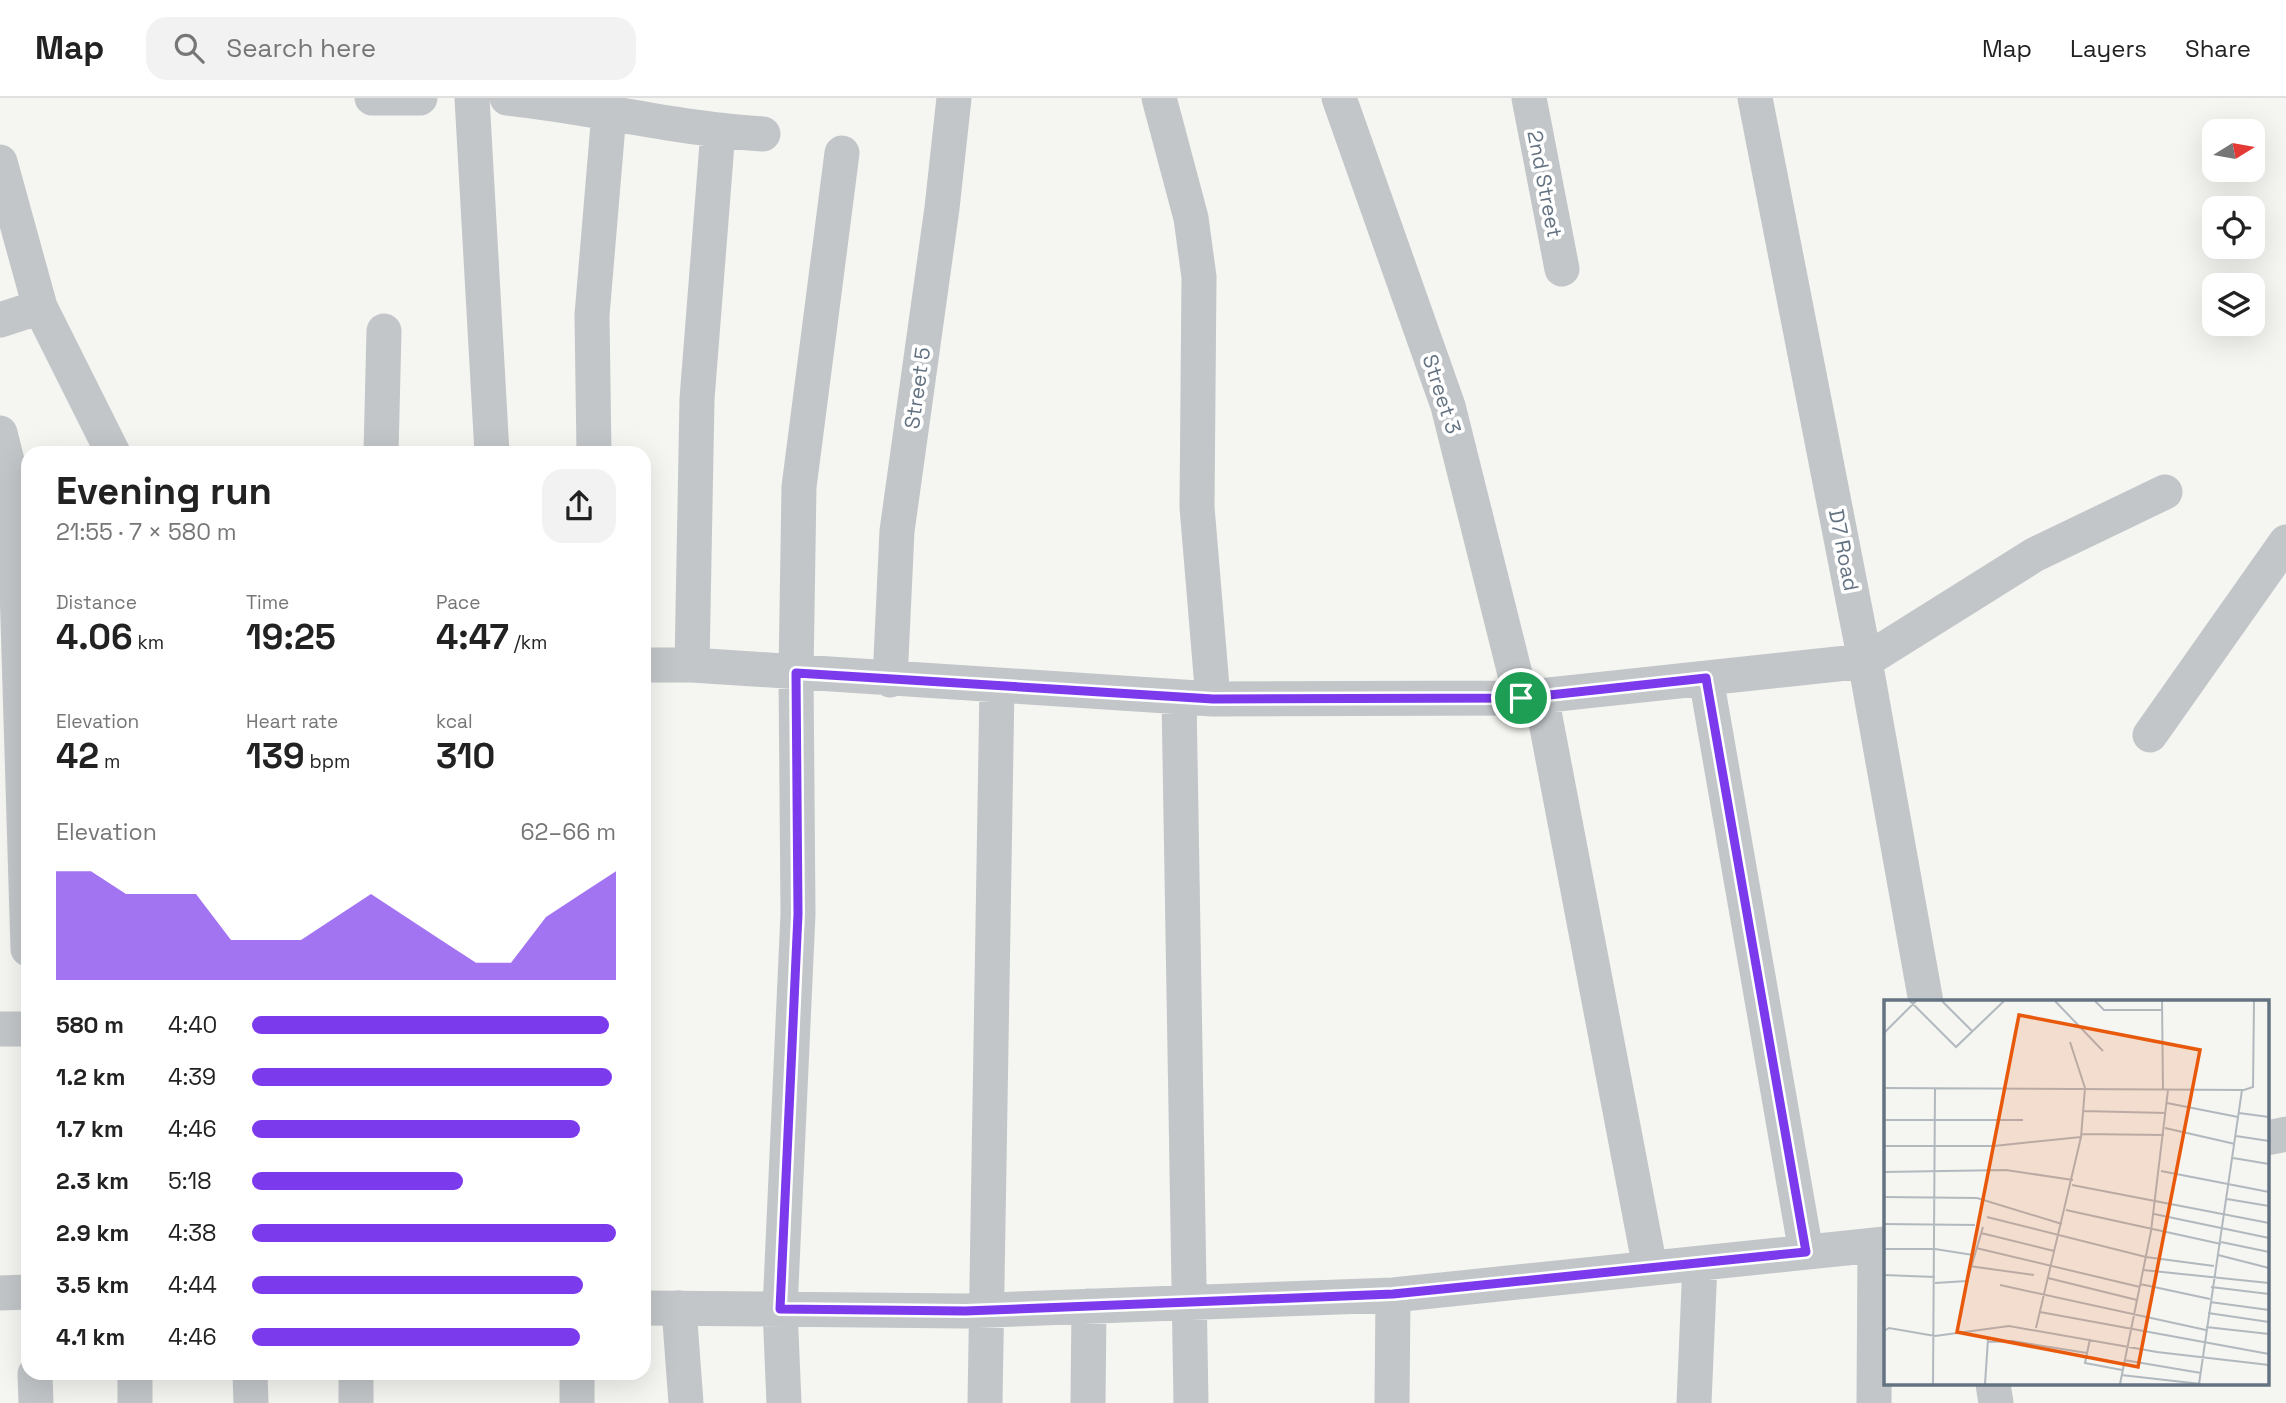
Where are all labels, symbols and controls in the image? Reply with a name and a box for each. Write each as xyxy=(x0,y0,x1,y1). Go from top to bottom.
search box xyxy=(146,17,636,80)
text: Map xyxy=(35,27,104,69)
icon: search xyxy=(170,29,208,67)
text: Search here xyxy=(226,31,376,65)
text: Map xyxy=(1982,33,2032,64)
text: Layers xyxy=(2070,33,2147,64)
text: Share xyxy=(2185,33,2251,64)
north arrow xyxy=(2202,119,2264,182)
map controls xyxy=(2202,119,2265,336)
street label: 2nd Street xyxy=(1521,128,1569,240)
button: locate xyxy=(2202,196,2265,259)
button: layers xyxy=(2202,273,2265,336)
street label: Street 5 xyxy=(898,345,936,431)
street label: Street 3 xyxy=(1416,351,1468,437)
text: Evening run xyxy=(56,467,272,515)
button: share xyxy=(542,469,616,543)
street label: D7 Road xyxy=(1823,507,1865,593)
text: 21:55 · 7 × 580 m xyxy=(56,517,237,547)
text: Distance xyxy=(56,590,137,615)
text: Time xyxy=(246,590,289,615)
text: Pace xyxy=(436,590,480,615)
text: 4.06 xyxy=(56,615,133,659)
text: 19:25 xyxy=(246,615,336,659)
text: 4:47 xyxy=(436,615,509,659)
text: km xyxy=(133,630,164,655)
text: /km xyxy=(509,630,547,655)
pin xyxy=(1491,668,1551,728)
icon: arrive xyxy=(1502,679,1540,717)
text: Elevation xyxy=(56,709,139,734)
text: Heart rate xyxy=(246,709,338,734)
text: kcal xyxy=(436,709,473,734)
text: 42 xyxy=(56,734,99,778)
text: 139 xyxy=(246,734,305,778)
text: 310 xyxy=(436,734,495,778)
text: m xyxy=(99,749,120,774)
text: bpm xyxy=(305,749,350,774)
text: Elevation xyxy=(56,817,157,847)
text: 62–66 m xyxy=(520,817,616,847)
inset map xyxy=(1884,1000,2268,1386)
text: 580 m xyxy=(56,1010,124,1040)
text: 4:40 xyxy=(168,1010,217,1040)
text: 1.2 km xyxy=(56,1062,125,1092)
text: 4:39 xyxy=(168,1062,216,1092)
text: 1.7 km xyxy=(56,1114,124,1144)
text: 4:46 xyxy=(168,1114,217,1144)
text: 2.3 km xyxy=(56,1166,129,1196)
text: 5:18 xyxy=(168,1166,212,1196)
text: 2.9 km xyxy=(56,1218,129,1248)
text: 4:38 xyxy=(168,1218,216,1248)
text: 3.5 km xyxy=(56,1270,129,1300)
text: 4:44 xyxy=(168,1270,217,1300)
text: 4.1 km xyxy=(56,1322,125,1352)
text: 4:46 xyxy=(168,1322,217,1352)

